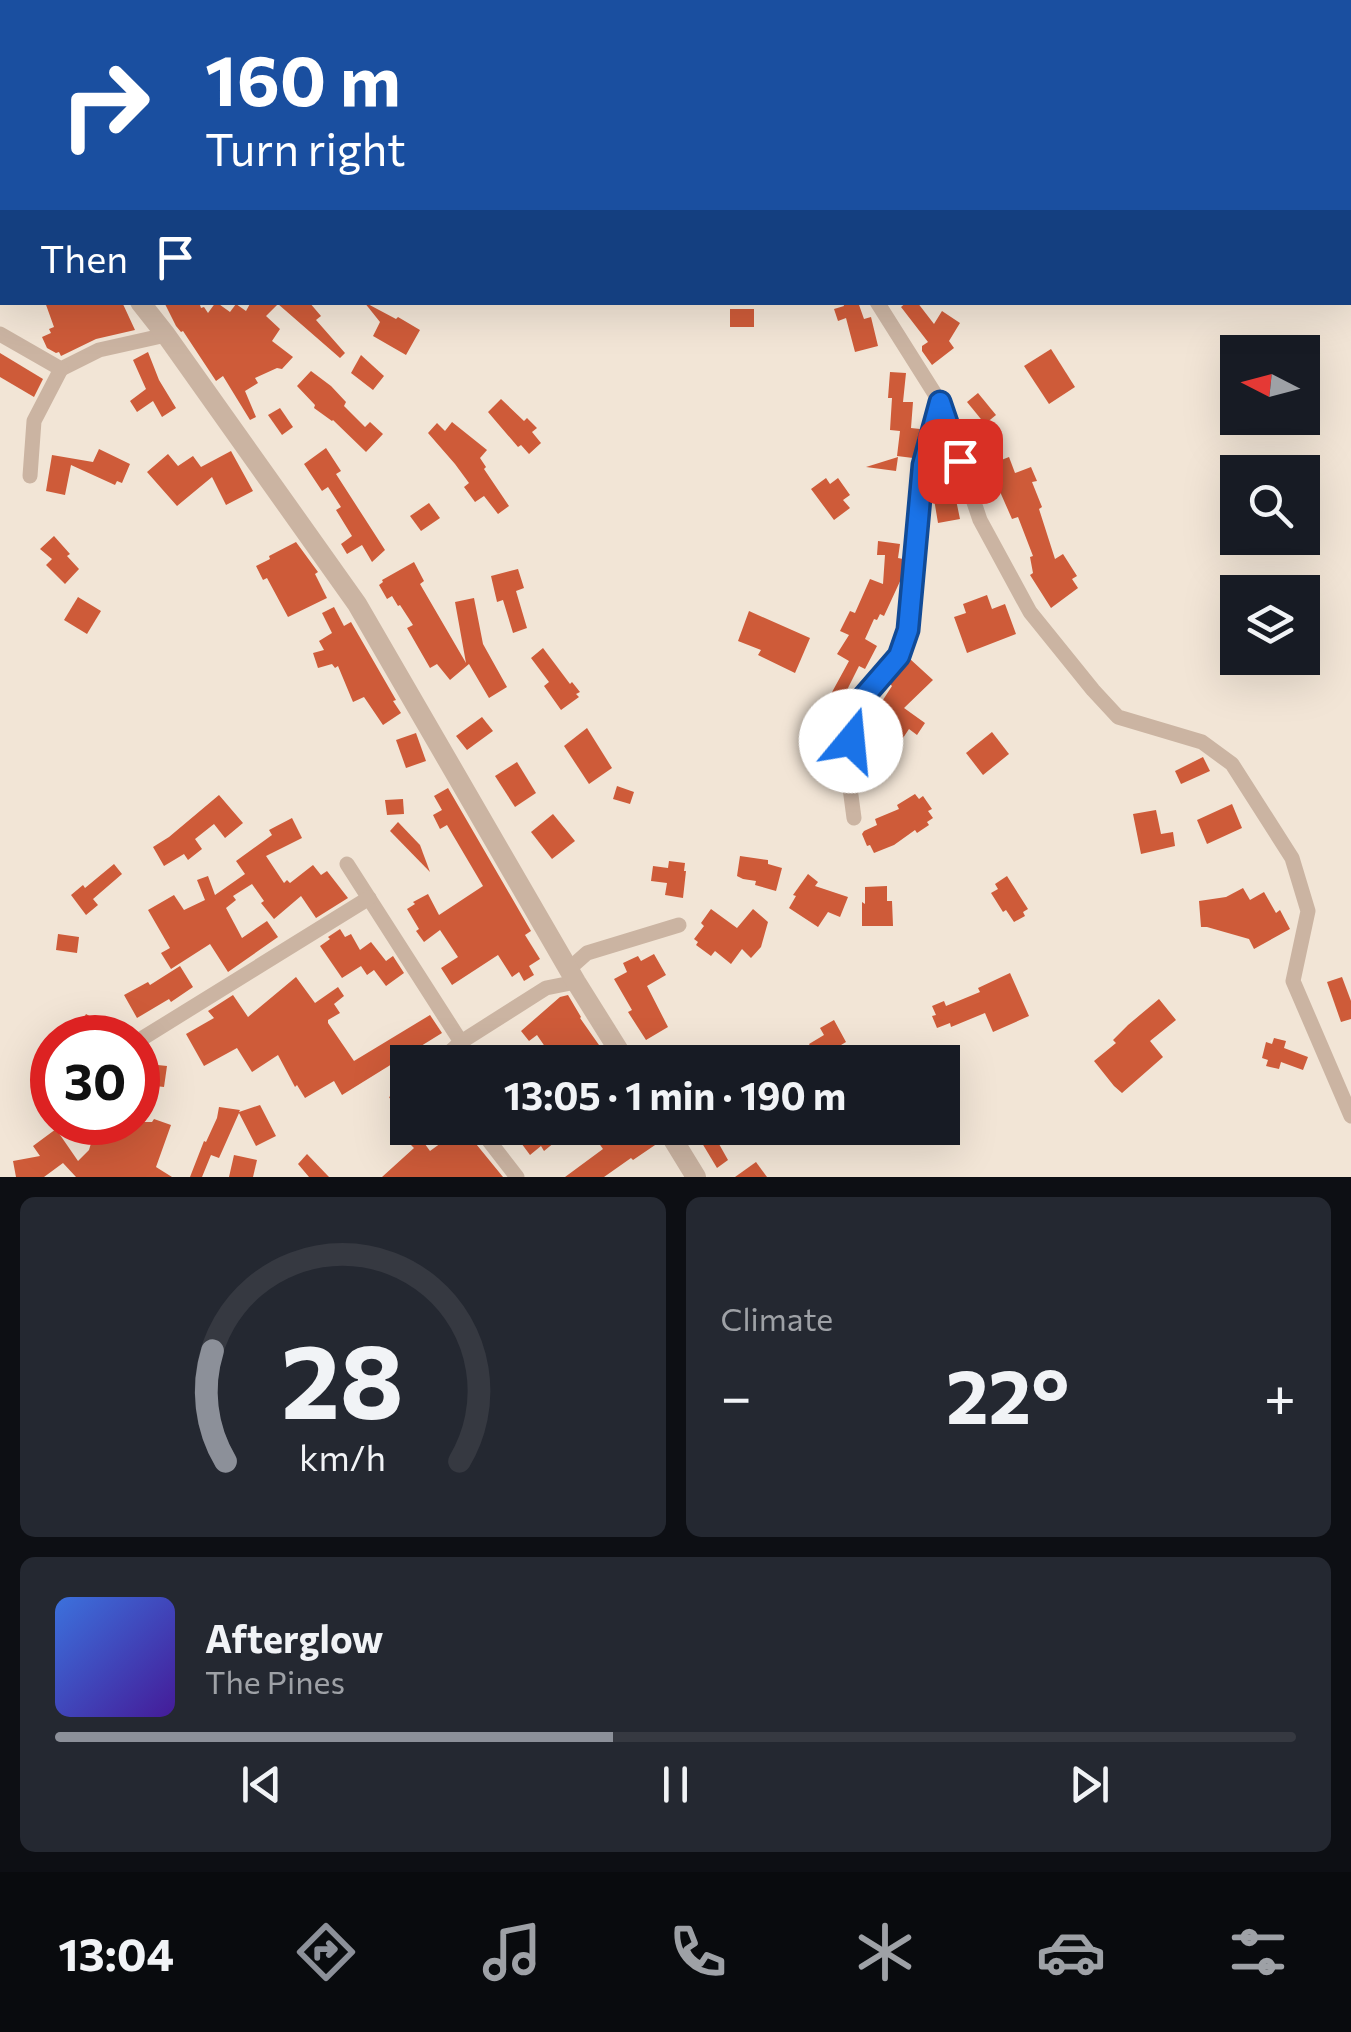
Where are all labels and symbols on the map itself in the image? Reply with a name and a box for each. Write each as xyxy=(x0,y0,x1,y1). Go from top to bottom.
north arrow xyxy=(1220,335,1320,435)
pin xyxy=(918,419,1003,504)
position arrow xyxy=(799,689,903,793)
speed limit sign: 30 xyxy=(30,1015,160,1145)

